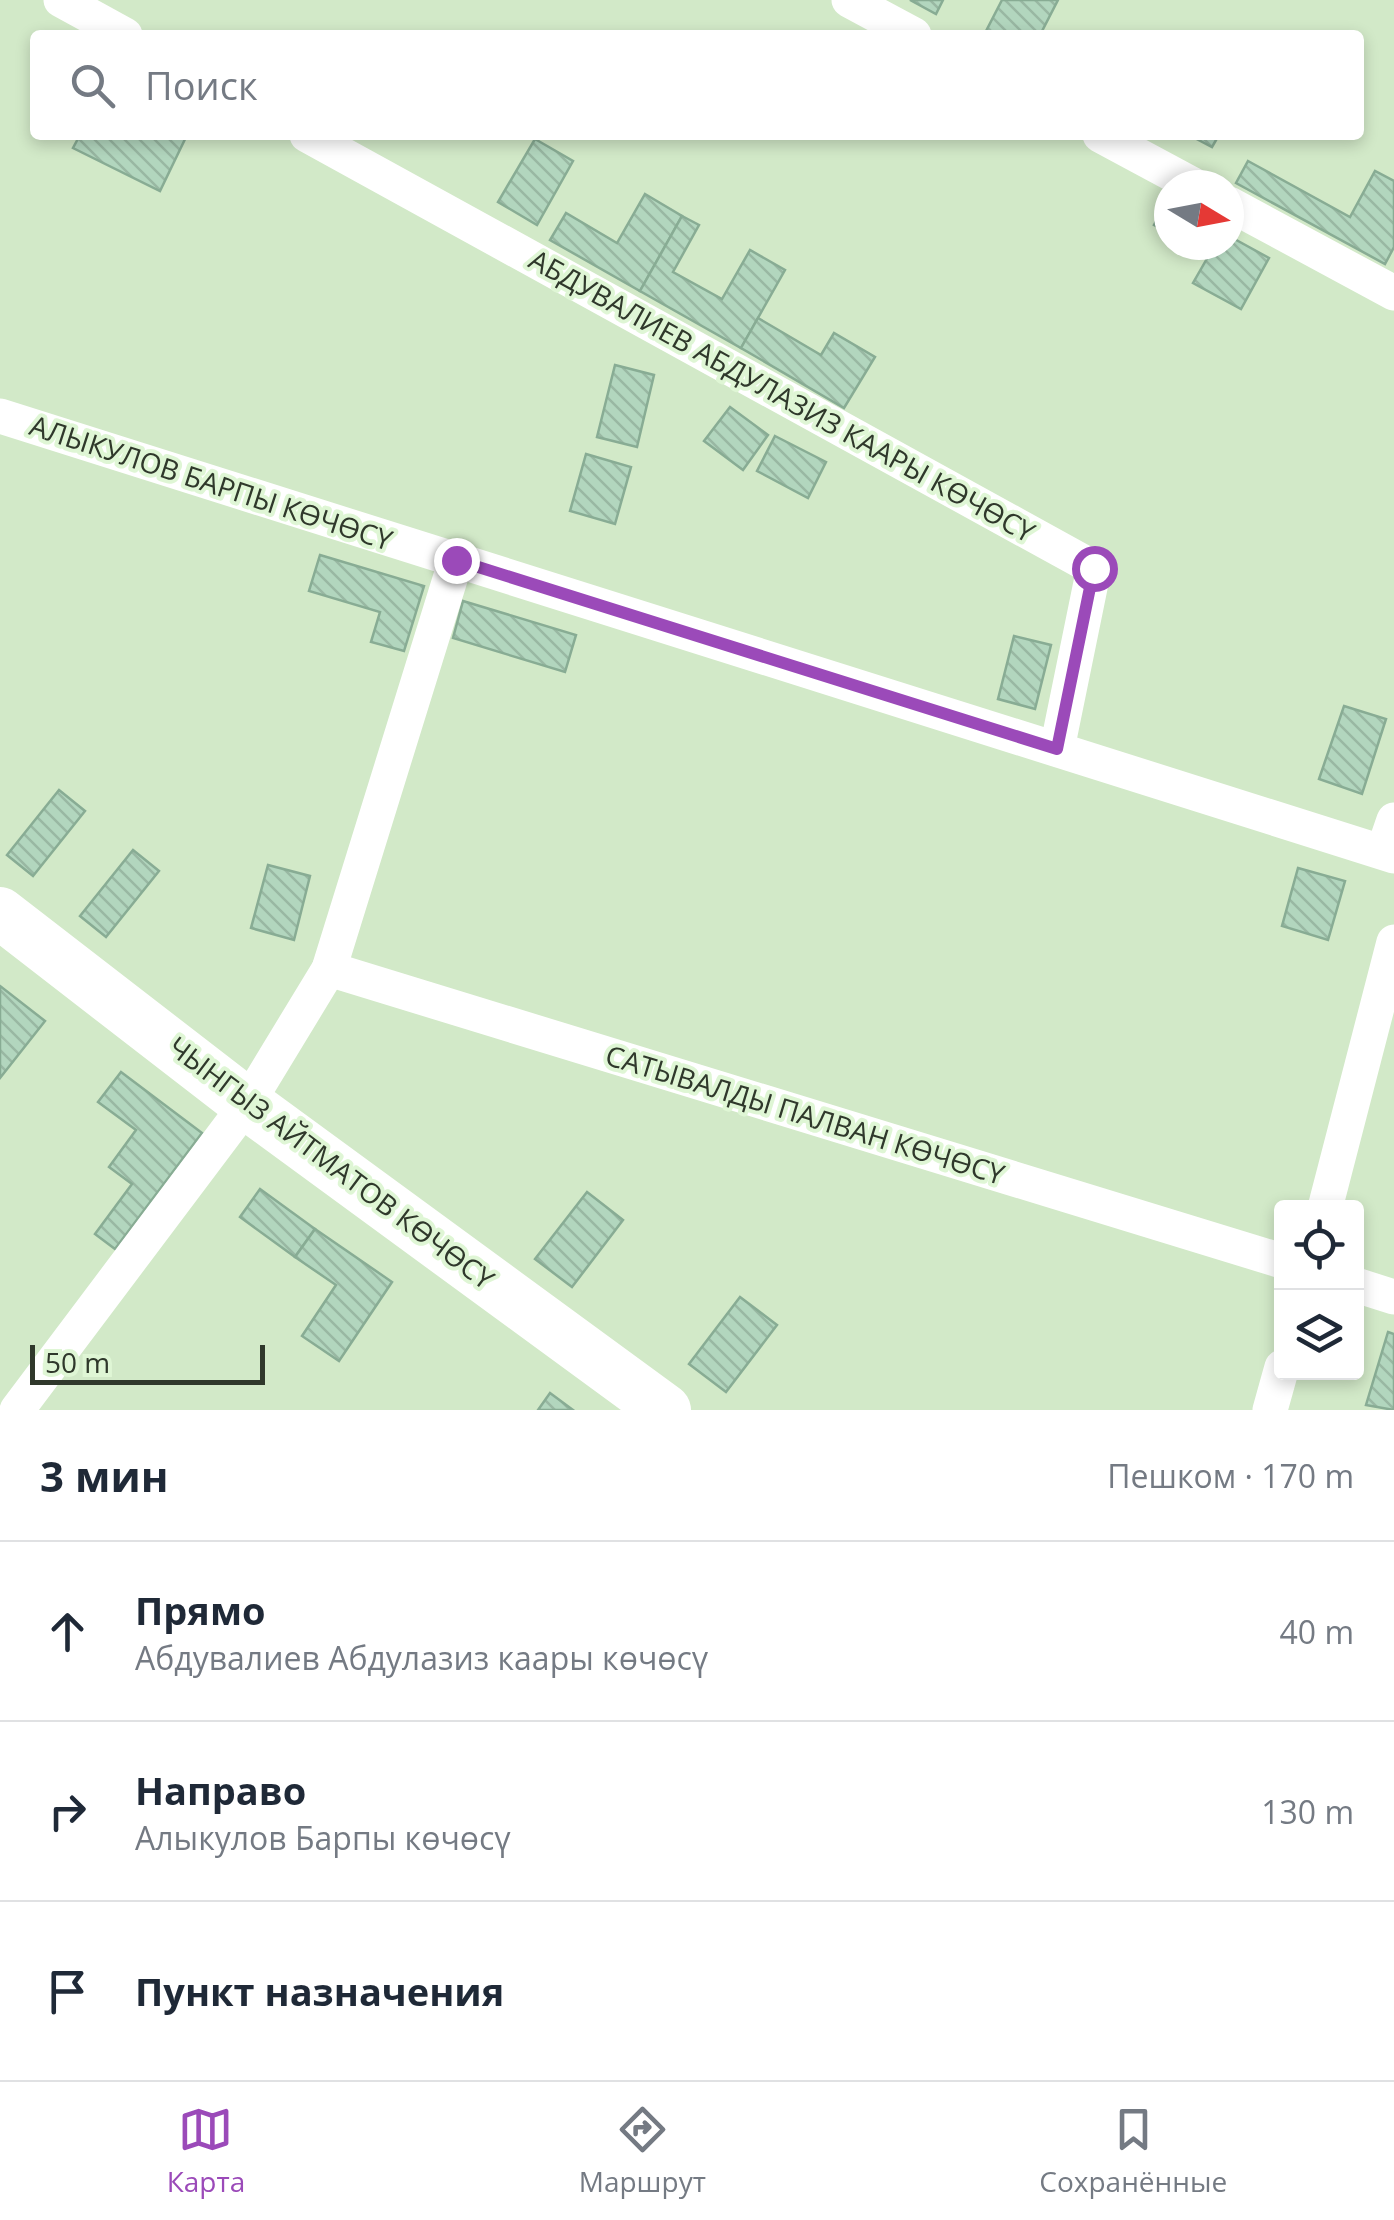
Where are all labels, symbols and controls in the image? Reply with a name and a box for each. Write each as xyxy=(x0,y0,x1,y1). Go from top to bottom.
search box xyxy=(30,30,1364,140)
icon: search xyxy=(65,58,120,113)
text: Поиск xyxy=(145,59,258,111)
north arrow xyxy=(1154,170,1244,260)
street label: АБДУВАЛИЕВ АБДУЛАЗИЗ КААРЫ КӨЧӨСҮ xyxy=(523,240,1042,551)
street label: АЛЫКУЛОВ БАРПЫ КӨЧӨСҮ xyxy=(25,405,398,559)
route end xyxy=(434,538,480,584)
route start xyxy=(1072,546,1118,592)
street label: ЧЫНГЫЗ АЙТМАТОВ КӨЧӨСҮ xyxy=(161,1027,503,1298)
street label: САТЫВАЛДЫ ПАЛВАН КӨЧӨСҮ xyxy=(601,1035,1010,1193)
map controls xyxy=(1274,1200,1364,1380)
button: locate xyxy=(1274,1200,1364,1290)
button: layers xyxy=(1274,1290,1364,1380)
scale bar xyxy=(30,1340,265,1384)
text: 50 m xyxy=(45,1343,110,1381)
text: 3 мин xyxy=(40,1447,168,1504)
text: Пешком · 170 m xyxy=(1107,1454,1354,1497)
text: Прямо xyxy=(135,1584,266,1636)
icon: ahead xyxy=(40,1604,95,1659)
text: 40 m xyxy=(1279,1610,1354,1653)
text: Абдувалиев Абдулазиз каары көчөсү xyxy=(135,1636,708,1679)
text: Направо xyxy=(135,1764,306,1816)
icon: right xyxy=(40,1784,95,1839)
text: 130 m xyxy=(1261,1790,1354,1833)
text: Алыкулов Барпы көчөсү xyxy=(135,1816,510,1859)
icon: arrive xyxy=(40,1964,95,2019)
text: Пункт назначения xyxy=(135,1965,504,2017)
tab: Карта xyxy=(167,2102,245,2200)
tab: Маршрут xyxy=(579,2102,706,2200)
tab: Сохранённые xyxy=(1039,2102,1227,2200)

